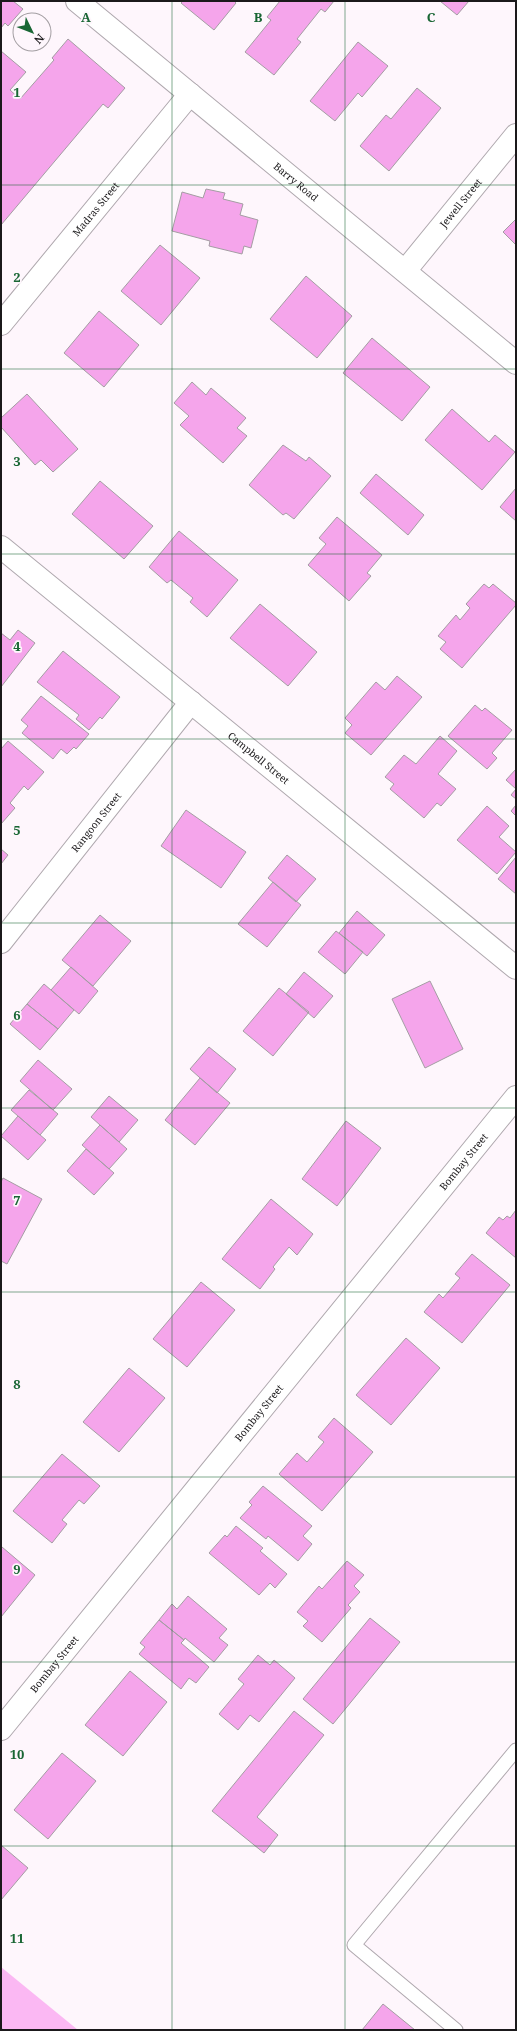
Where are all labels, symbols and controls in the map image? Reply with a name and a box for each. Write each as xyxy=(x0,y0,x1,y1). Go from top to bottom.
text: A xyxy=(81,8,91,26)
text: B xyxy=(254,8,263,26)
text: C xyxy=(427,8,436,26)
north arrow xyxy=(12,12,52,52)
text: N xyxy=(31,31,48,48)
text: 1 xyxy=(13,83,21,101)
street label: Barry Road xyxy=(271,159,321,204)
street label: Jewell Street xyxy=(436,175,485,231)
street label: Madras Street xyxy=(69,178,122,239)
text: 2 xyxy=(13,268,21,286)
text: 3 xyxy=(13,452,21,470)
text: 4 xyxy=(13,637,21,655)
street label: Campbell Street xyxy=(225,728,293,787)
street label: Rangoon Street xyxy=(68,789,124,855)
text: 5 xyxy=(13,821,21,839)
text: 6 xyxy=(13,1006,21,1024)
street label: Bombay Street xyxy=(436,1130,491,1193)
text: 7 xyxy=(13,1191,21,1209)
text: 8 xyxy=(13,1375,21,1393)
street label: Bombay Street xyxy=(231,1381,286,1444)
text: 9 xyxy=(13,1560,21,1578)
street label: Bombay Street xyxy=(27,1632,82,1695)
text: 10 xyxy=(10,1745,24,1763)
text: 11 xyxy=(10,1929,24,1947)

